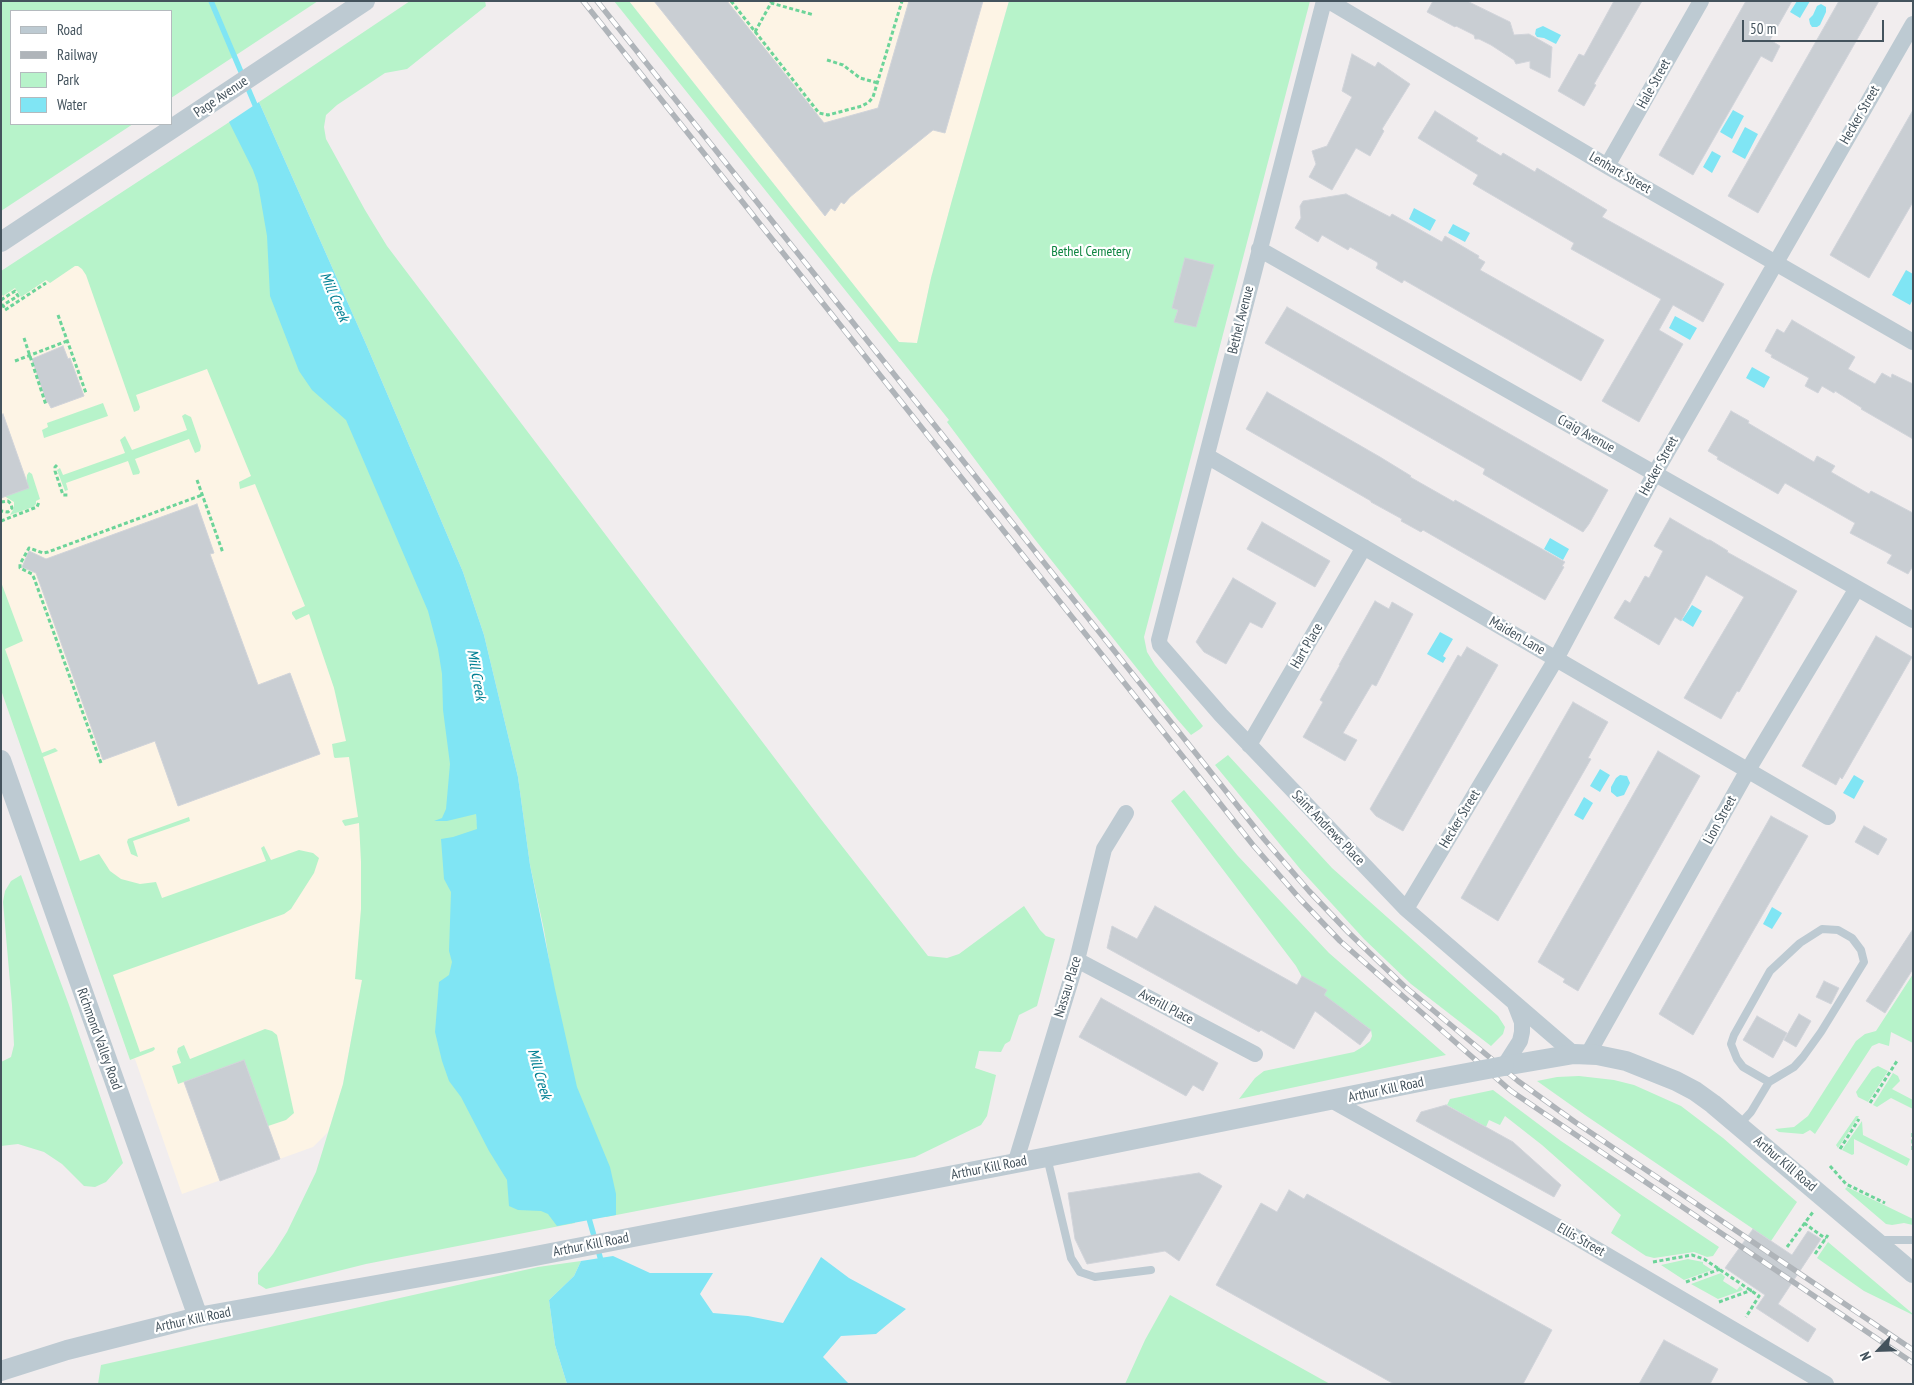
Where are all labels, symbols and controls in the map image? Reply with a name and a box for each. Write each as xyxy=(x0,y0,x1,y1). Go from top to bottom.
legend xyxy=(10,10,172,125)
scale bar xyxy=(1744,10,1886,42)
text: 50 m xyxy=(1750,19,1776,38)
text: Road xyxy=(57,20,83,39)
text: Railway xyxy=(57,45,97,64)
street label: Hale Street xyxy=(1634,56,1674,112)
text: Park xyxy=(57,70,79,89)
street label: Page Avenue xyxy=(191,73,251,121)
street label: Hecker Street xyxy=(1836,83,1884,147)
text: Water xyxy=(57,95,87,114)
street label: Lenhart Street xyxy=(1586,149,1654,197)
park label: Bethel Cemetery xyxy=(1051,244,1131,260)
water label: Mill Creek xyxy=(316,270,352,324)
street label: Bethel Avenue xyxy=(1224,284,1258,356)
street label: Craig Avenue xyxy=(1554,411,1618,457)
street label: Hecker Street xyxy=(1636,433,1682,499)
street label: Maiden Lane xyxy=(1486,613,1548,659)
street label: Hart Place xyxy=(1287,620,1327,672)
water label: Mill Creek xyxy=(463,648,489,702)
street label: Saint Andrews Place xyxy=(1288,787,1368,869)
street label: Hecker Street xyxy=(1436,787,1484,851)
street label: Lion Street xyxy=(1700,793,1740,847)
street label: Nassau Place xyxy=(1051,954,1085,1020)
street label: Richmond Valley Road xyxy=(73,986,125,1092)
street label: Averill Place xyxy=(1136,986,1196,1028)
water label: Mill Creek xyxy=(523,1047,555,1101)
street label: Arthur Kill Road xyxy=(1347,1074,1425,1106)
street label: Arthur Kill Road xyxy=(1750,1133,1820,1195)
street label: Arthur Kill Road xyxy=(950,1152,1028,1184)
street label: Ellis Street xyxy=(1554,1220,1608,1260)
street label: Arthur Kill Road xyxy=(552,1229,630,1261)
street label: Arthur Kill Road xyxy=(154,1304,232,1336)
north arrow xyxy=(1854,1325,1904,1375)
text: N xyxy=(1856,1349,1875,1363)

